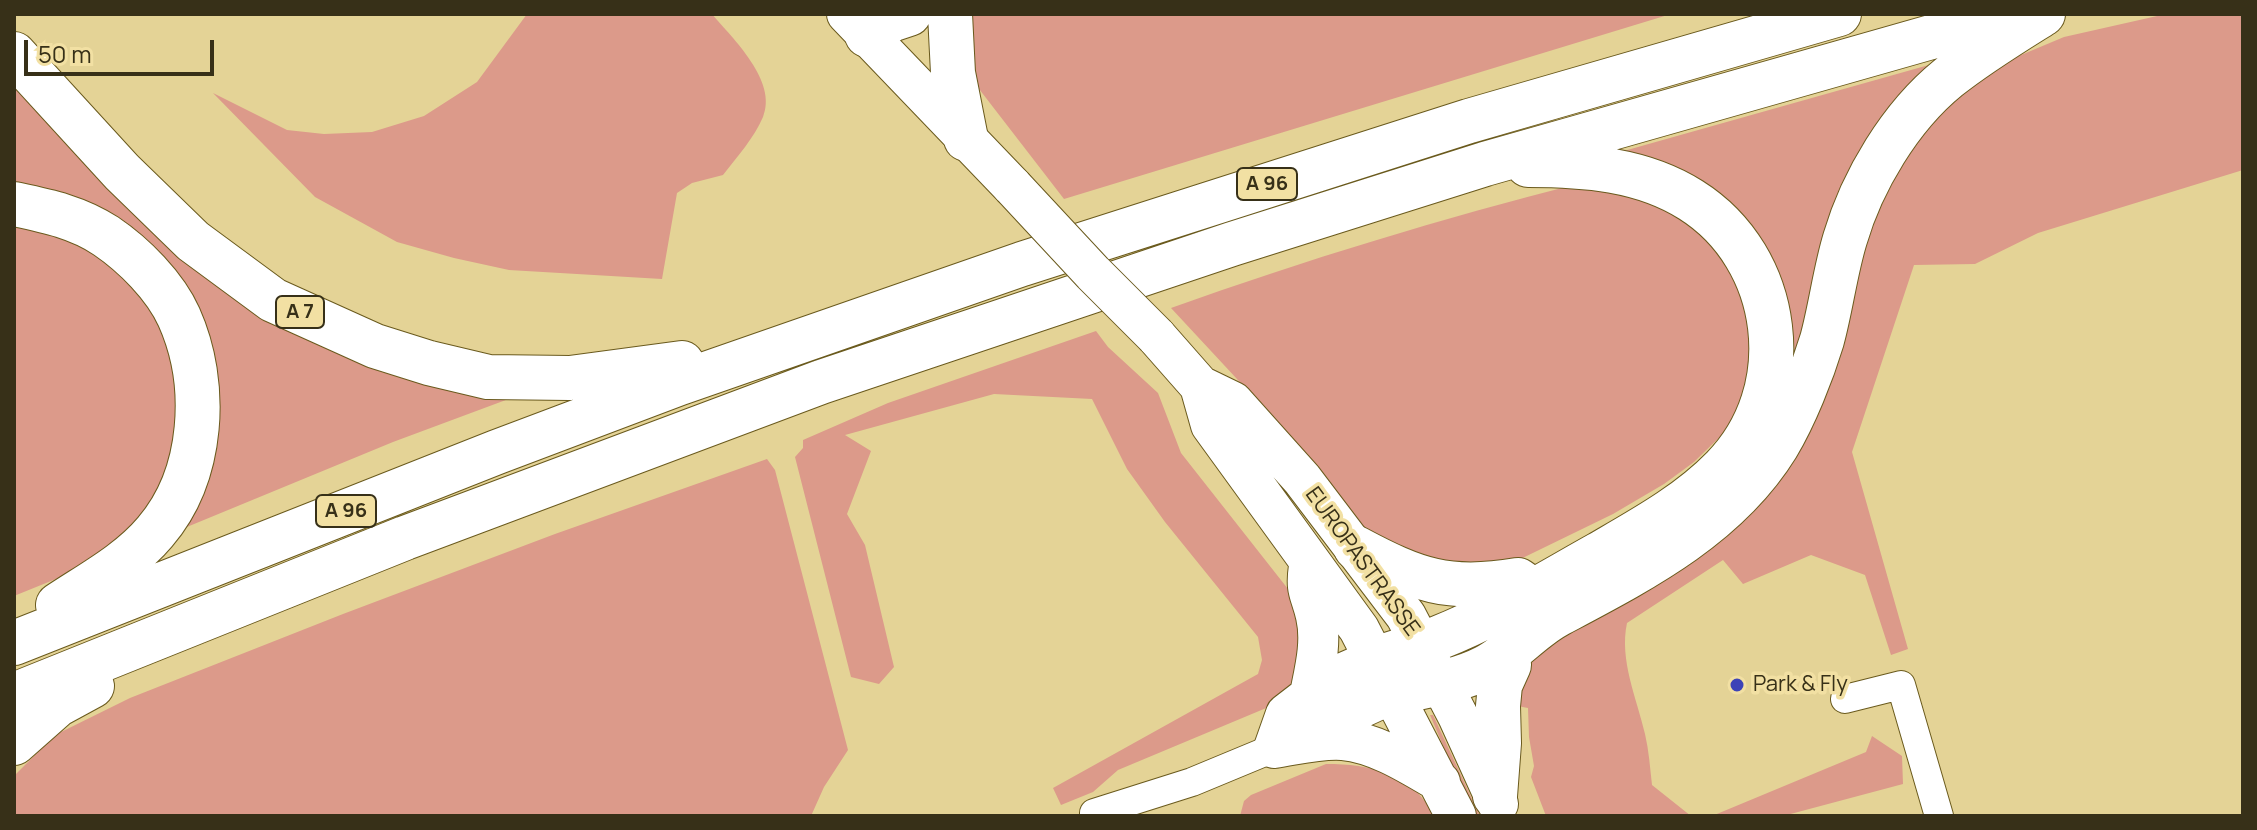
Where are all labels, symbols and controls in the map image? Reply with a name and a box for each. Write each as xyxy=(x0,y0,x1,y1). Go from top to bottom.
scale bar xyxy=(28,24,218,74)
text: 50 m xyxy=(38,37,92,70)
road number: A 96 xyxy=(1237,168,1297,200)
road number: A 7 xyxy=(276,296,324,328)
street label: EUROPASTRASSE xyxy=(1299,482,1425,642)
road number: A 96 xyxy=(316,495,376,527)
place label: Park & Fly xyxy=(1753,672,1848,698)
marker: Park & Fly xyxy=(1728,676,1746,694)

